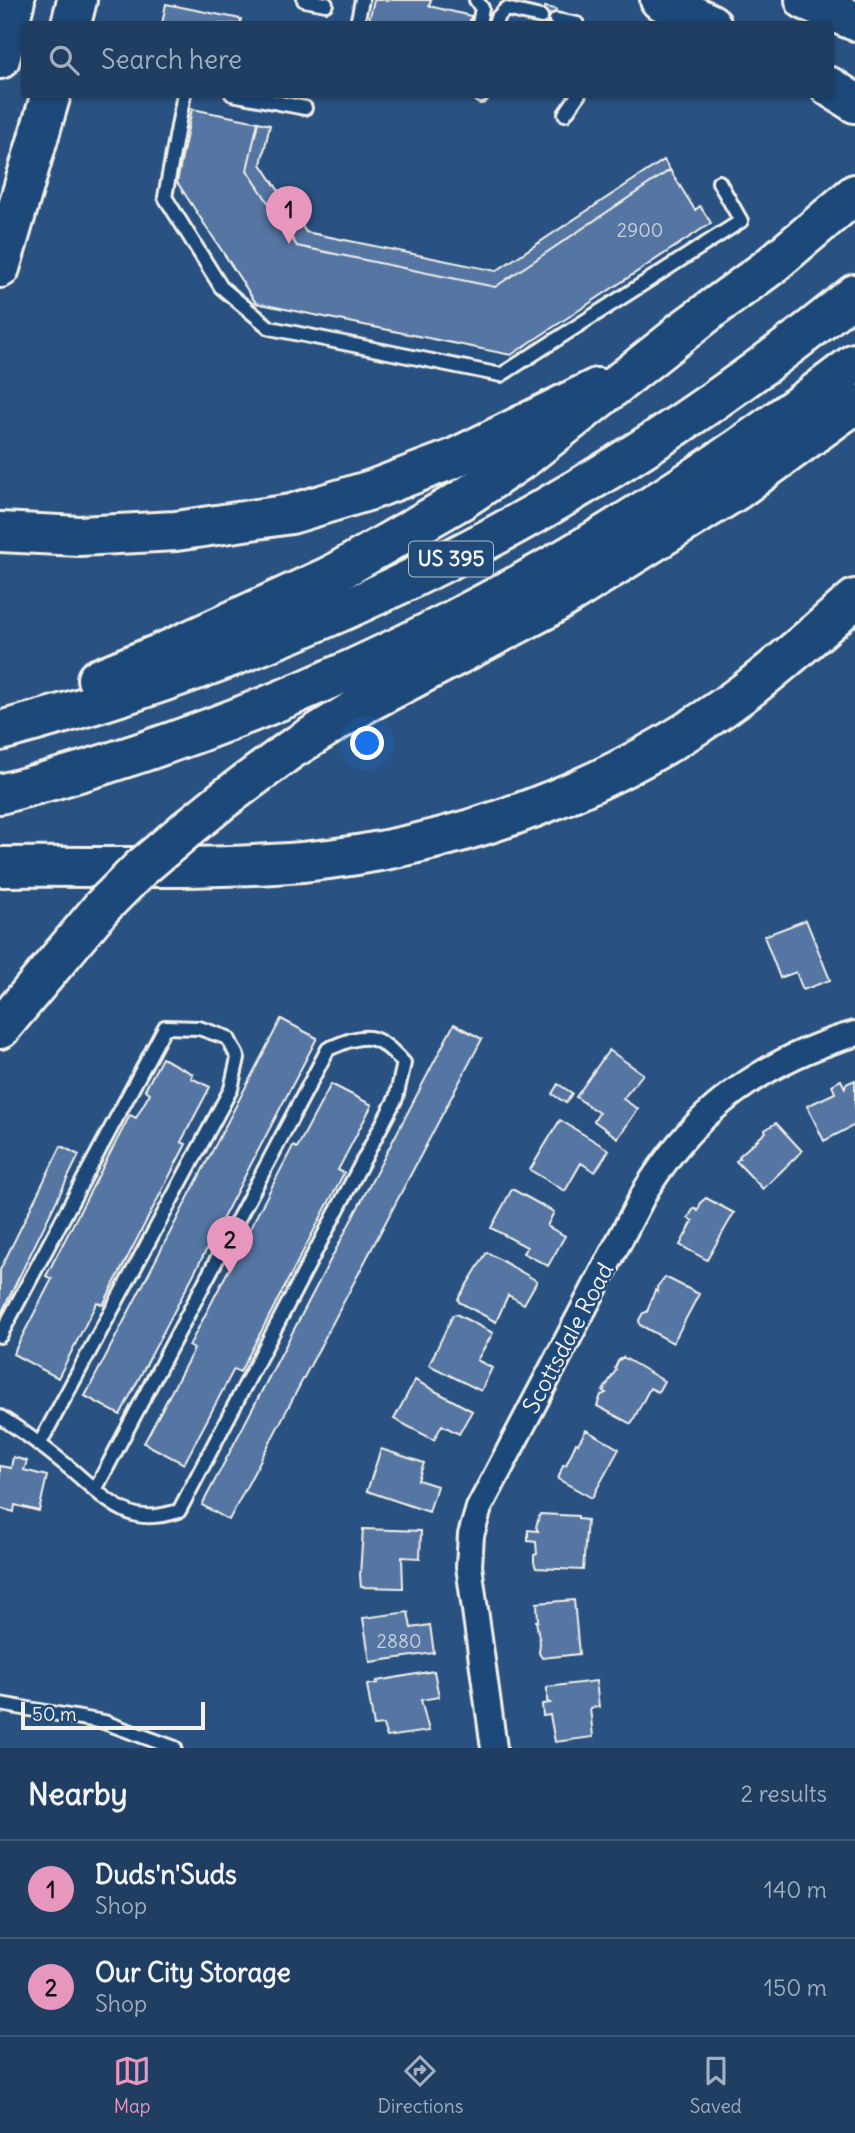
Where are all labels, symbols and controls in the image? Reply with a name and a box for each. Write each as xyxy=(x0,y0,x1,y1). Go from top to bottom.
search box xyxy=(21,21,834,98)
icon: search xyxy=(45,41,83,79)
text: Search here xyxy=(101,43,242,76)
pin: 1 xyxy=(266,186,312,244)
house number: 2900 xyxy=(617,218,663,242)
road number: US 395 xyxy=(409,542,493,576)
your location xyxy=(350,726,384,760)
pin: 2 xyxy=(207,1216,253,1274)
street label: Scottsdale Road xyxy=(516,1257,619,1418)
house number: 2880 xyxy=(377,1629,421,1653)
scale bar xyxy=(21,1699,205,1731)
text: 50 m xyxy=(32,1702,77,1726)
text: Nearby xyxy=(28,1775,128,1813)
text: 2 results xyxy=(741,1779,827,1808)
text: Duds'n'Suds xyxy=(95,1858,237,1891)
text: 1 xyxy=(46,1875,56,1904)
text: 140 m xyxy=(764,1875,827,1904)
text: Shop xyxy=(95,1891,147,1920)
text: Our City Storage xyxy=(95,1956,291,1989)
text: 2 xyxy=(45,1973,57,2002)
text: 150 m xyxy=(764,1973,827,2002)
text: Shop xyxy=(95,1989,147,2018)
tab: Map xyxy=(113,2052,151,2118)
tab: Directions xyxy=(378,2052,463,2118)
tab: Saved xyxy=(690,2052,742,2118)

